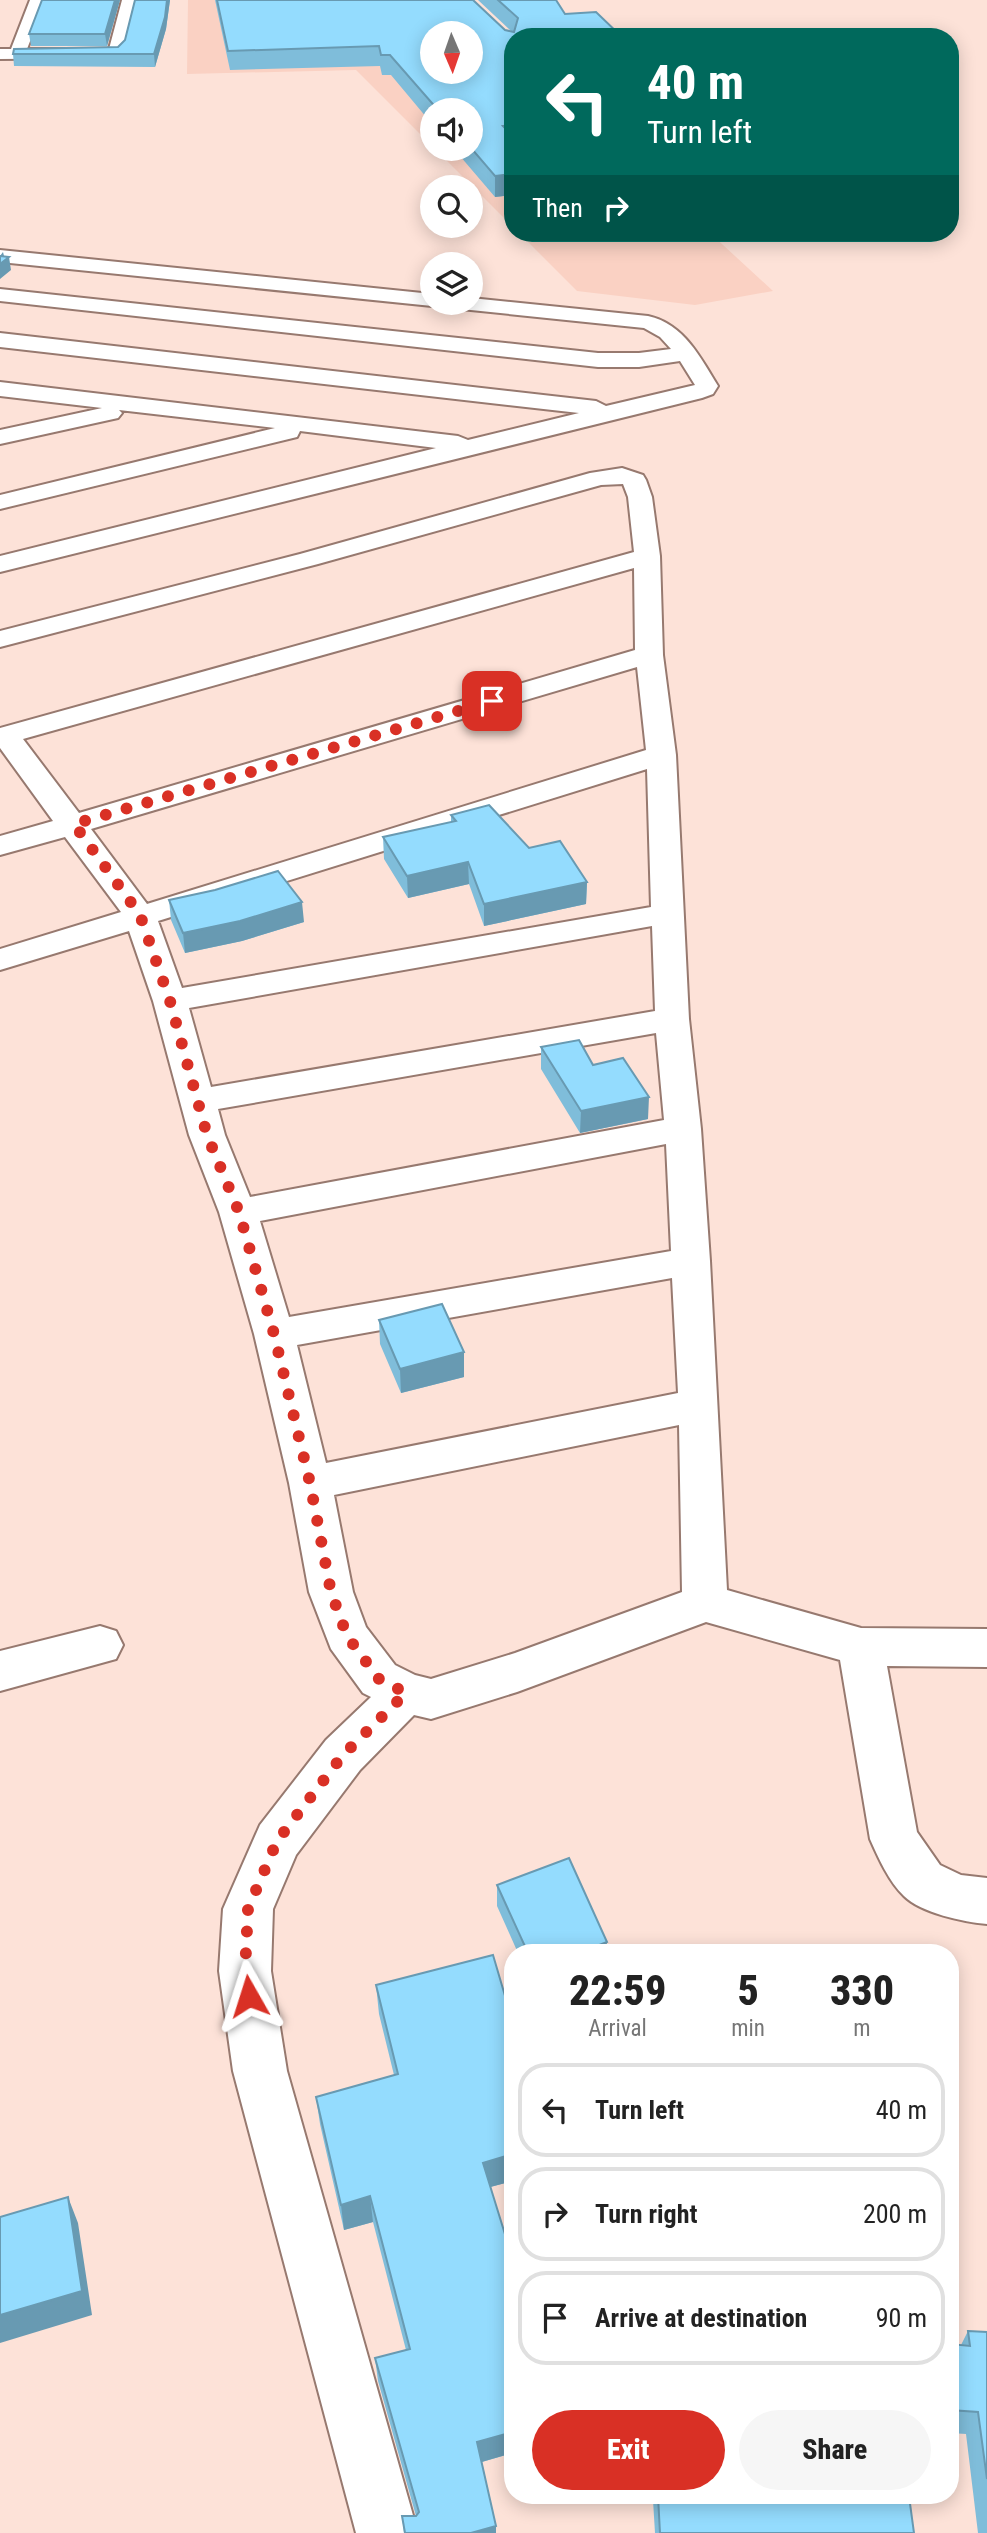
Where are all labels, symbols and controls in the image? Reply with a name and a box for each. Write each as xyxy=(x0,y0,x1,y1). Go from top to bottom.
north arrow xyxy=(420,21,483,84)
map controls xyxy=(420,21,483,315)
text: 40 m xyxy=(647,54,744,111)
icon: left xyxy=(532,56,623,147)
button: sound xyxy=(420,98,483,161)
text: Turn left xyxy=(647,113,752,151)
button: search xyxy=(420,175,483,238)
icon: right xyxy=(597,189,635,227)
text: Then xyxy=(532,193,583,223)
button: layers xyxy=(420,252,483,315)
pin xyxy=(462,671,522,731)
icon: arrive xyxy=(473,682,511,720)
position arrow xyxy=(212,1959,286,2033)
text: 22:59 xyxy=(569,1966,666,2015)
text: 5 xyxy=(737,1966,759,2015)
text: 330 xyxy=(830,1966,894,2015)
text: Arrival xyxy=(588,2015,647,2042)
text: min xyxy=(731,2015,765,2042)
text: m xyxy=(853,2015,871,2042)
icon: left xyxy=(536,2091,574,2129)
text: Turn left xyxy=(595,2095,684,2125)
text: 40 m xyxy=(876,2095,927,2125)
icon: right xyxy=(536,2195,574,2233)
text: Turn right xyxy=(595,2199,697,2229)
text: 200 m xyxy=(863,2199,927,2229)
icon: arrive xyxy=(536,2299,574,2337)
text: Arrive at destination xyxy=(595,2303,807,2333)
text: 90 m xyxy=(876,2303,927,2333)
button: Exit xyxy=(532,2410,725,2490)
button: Share xyxy=(739,2410,931,2490)

